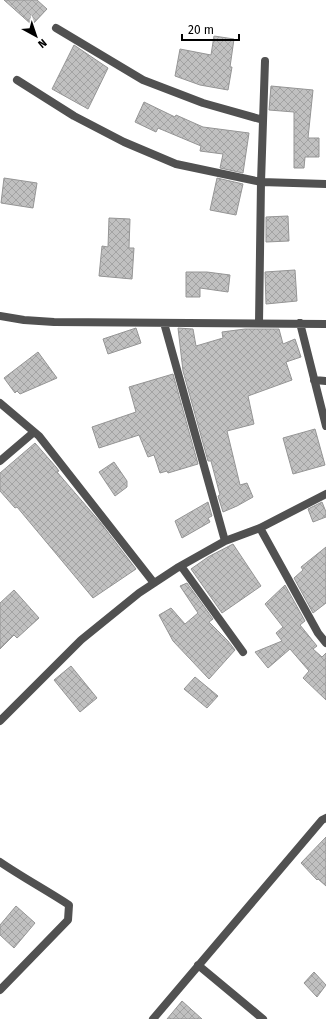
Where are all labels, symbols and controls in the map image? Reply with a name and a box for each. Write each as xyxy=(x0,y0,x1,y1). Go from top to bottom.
north arrow xyxy=(16,16,56,56)
scale bar xyxy=(182,16,239,42)
text: 20 m xyxy=(188,23,214,37)
text: N xyxy=(35,36,49,51)

